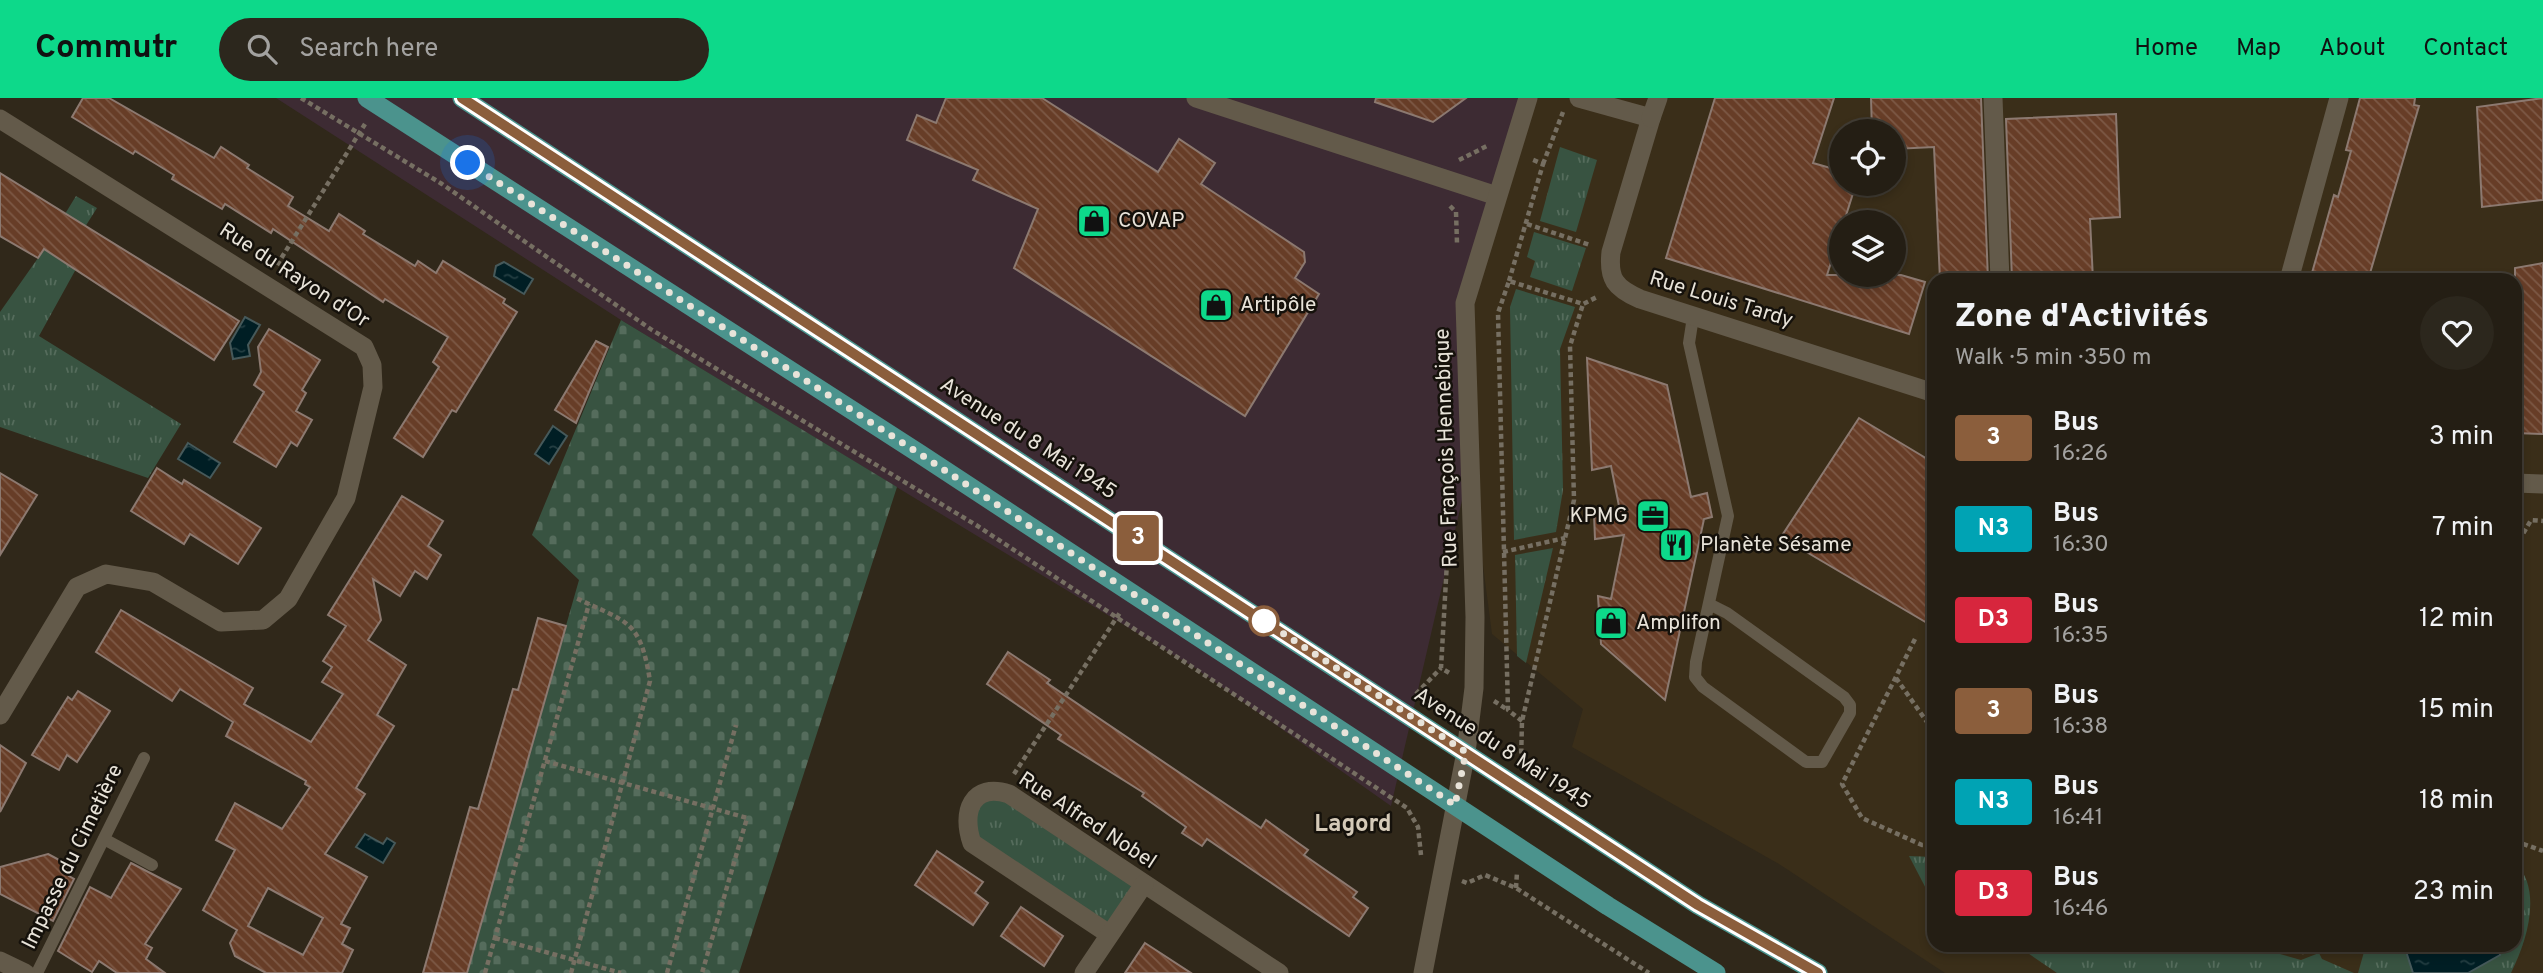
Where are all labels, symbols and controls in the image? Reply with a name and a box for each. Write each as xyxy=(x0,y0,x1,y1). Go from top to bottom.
search box xyxy=(219,18,709,81)
text: Commutr xyxy=(35,28,177,70)
icon: search xyxy=(243,30,281,68)
text: Search here xyxy=(299,33,438,66)
text: Home xyxy=(2134,34,2198,64)
text: Map xyxy=(2236,34,2281,64)
text: About xyxy=(2319,34,2385,64)
text: Contact xyxy=(2423,34,2508,64)
map controls xyxy=(1829,119,1906,287)
button: locate xyxy=(1829,119,1906,196)
your location xyxy=(450,145,485,180)
shop icon: COVAP xyxy=(1075,202,1113,240)
place label: COVAP xyxy=(1118,208,1184,235)
button: layers xyxy=(1829,210,1906,287)
street label: Rue du Rayon d'Or xyxy=(214,217,374,335)
street label: Rue Louis Tardy xyxy=(1646,265,1796,335)
shop icon: Artipôle xyxy=(1197,286,1235,324)
place label: Artipôle xyxy=(1240,292,1316,319)
button: heart xyxy=(2420,296,2494,370)
text: Zone d'Activités xyxy=(1955,297,2209,339)
street label: Rue François Hennebique xyxy=(1429,328,1465,568)
text: Walk · 5 min · 350 m xyxy=(1955,344,2151,373)
street label: Avenue du 8 Mai 1945 xyxy=(934,372,1122,506)
text: Bus xyxy=(2053,407,2099,440)
text: 3 min xyxy=(2429,421,2494,454)
text: 3 xyxy=(1986,423,2001,453)
text: 16:26 xyxy=(2053,440,2108,469)
office icon: KPMG xyxy=(1634,497,1672,535)
text: Bus xyxy=(2053,498,2099,531)
place label: KPMG xyxy=(1570,503,1628,530)
text: 7 min xyxy=(2432,512,2494,545)
text: N3 xyxy=(1978,514,2009,544)
line badge: 3 xyxy=(1115,515,1161,561)
text: 3 xyxy=(1131,523,1145,553)
restaurant icon: Planète Sésame xyxy=(1657,526,1695,564)
text: 16:30 xyxy=(2053,531,2109,560)
place label: Planète Sésame xyxy=(1700,532,1851,559)
text: Bus xyxy=(2053,589,2099,622)
text: 12 min xyxy=(2419,603,2494,636)
shop icon: Amplifon xyxy=(1592,604,1630,642)
text: D3 xyxy=(1978,605,2009,635)
unlabelled marker xyxy=(1249,606,1279,636)
place label: Amplifon xyxy=(1636,610,1721,637)
text: 16:35 xyxy=(2053,622,2109,651)
text: Bus xyxy=(2053,680,2099,713)
street label: Avenue du 8 Mai 1945 xyxy=(1408,682,1596,816)
text: 15 min xyxy=(2419,694,2494,727)
text: 3 xyxy=(1986,696,2001,726)
text: 16:38 xyxy=(2053,713,2108,742)
street label: Impasse du Cimetière xyxy=(16,760,130,954)
street label: Rue Alfred Nobel xyxy=(1013,766,1161,876)
text: Bus xyxy=(2053,771,2099,804)
text: 18 min xyxy=(2419,785,2494,818)
text: N3 xyxy=(1978,787,2009,817)
text: 16:41 xyxy=(2053,804,2103,833)
district label: Lagord xyxy=(1314,810,1392,840)
text: Bus xyxy=(2053,862,2099,895)
text: 23 min xyxy=(2413,876,2494,909)
text: D3 xyxy=(1978,878,2009,908)
text: 16:46 xyxy=(2053,895,2109,924)

